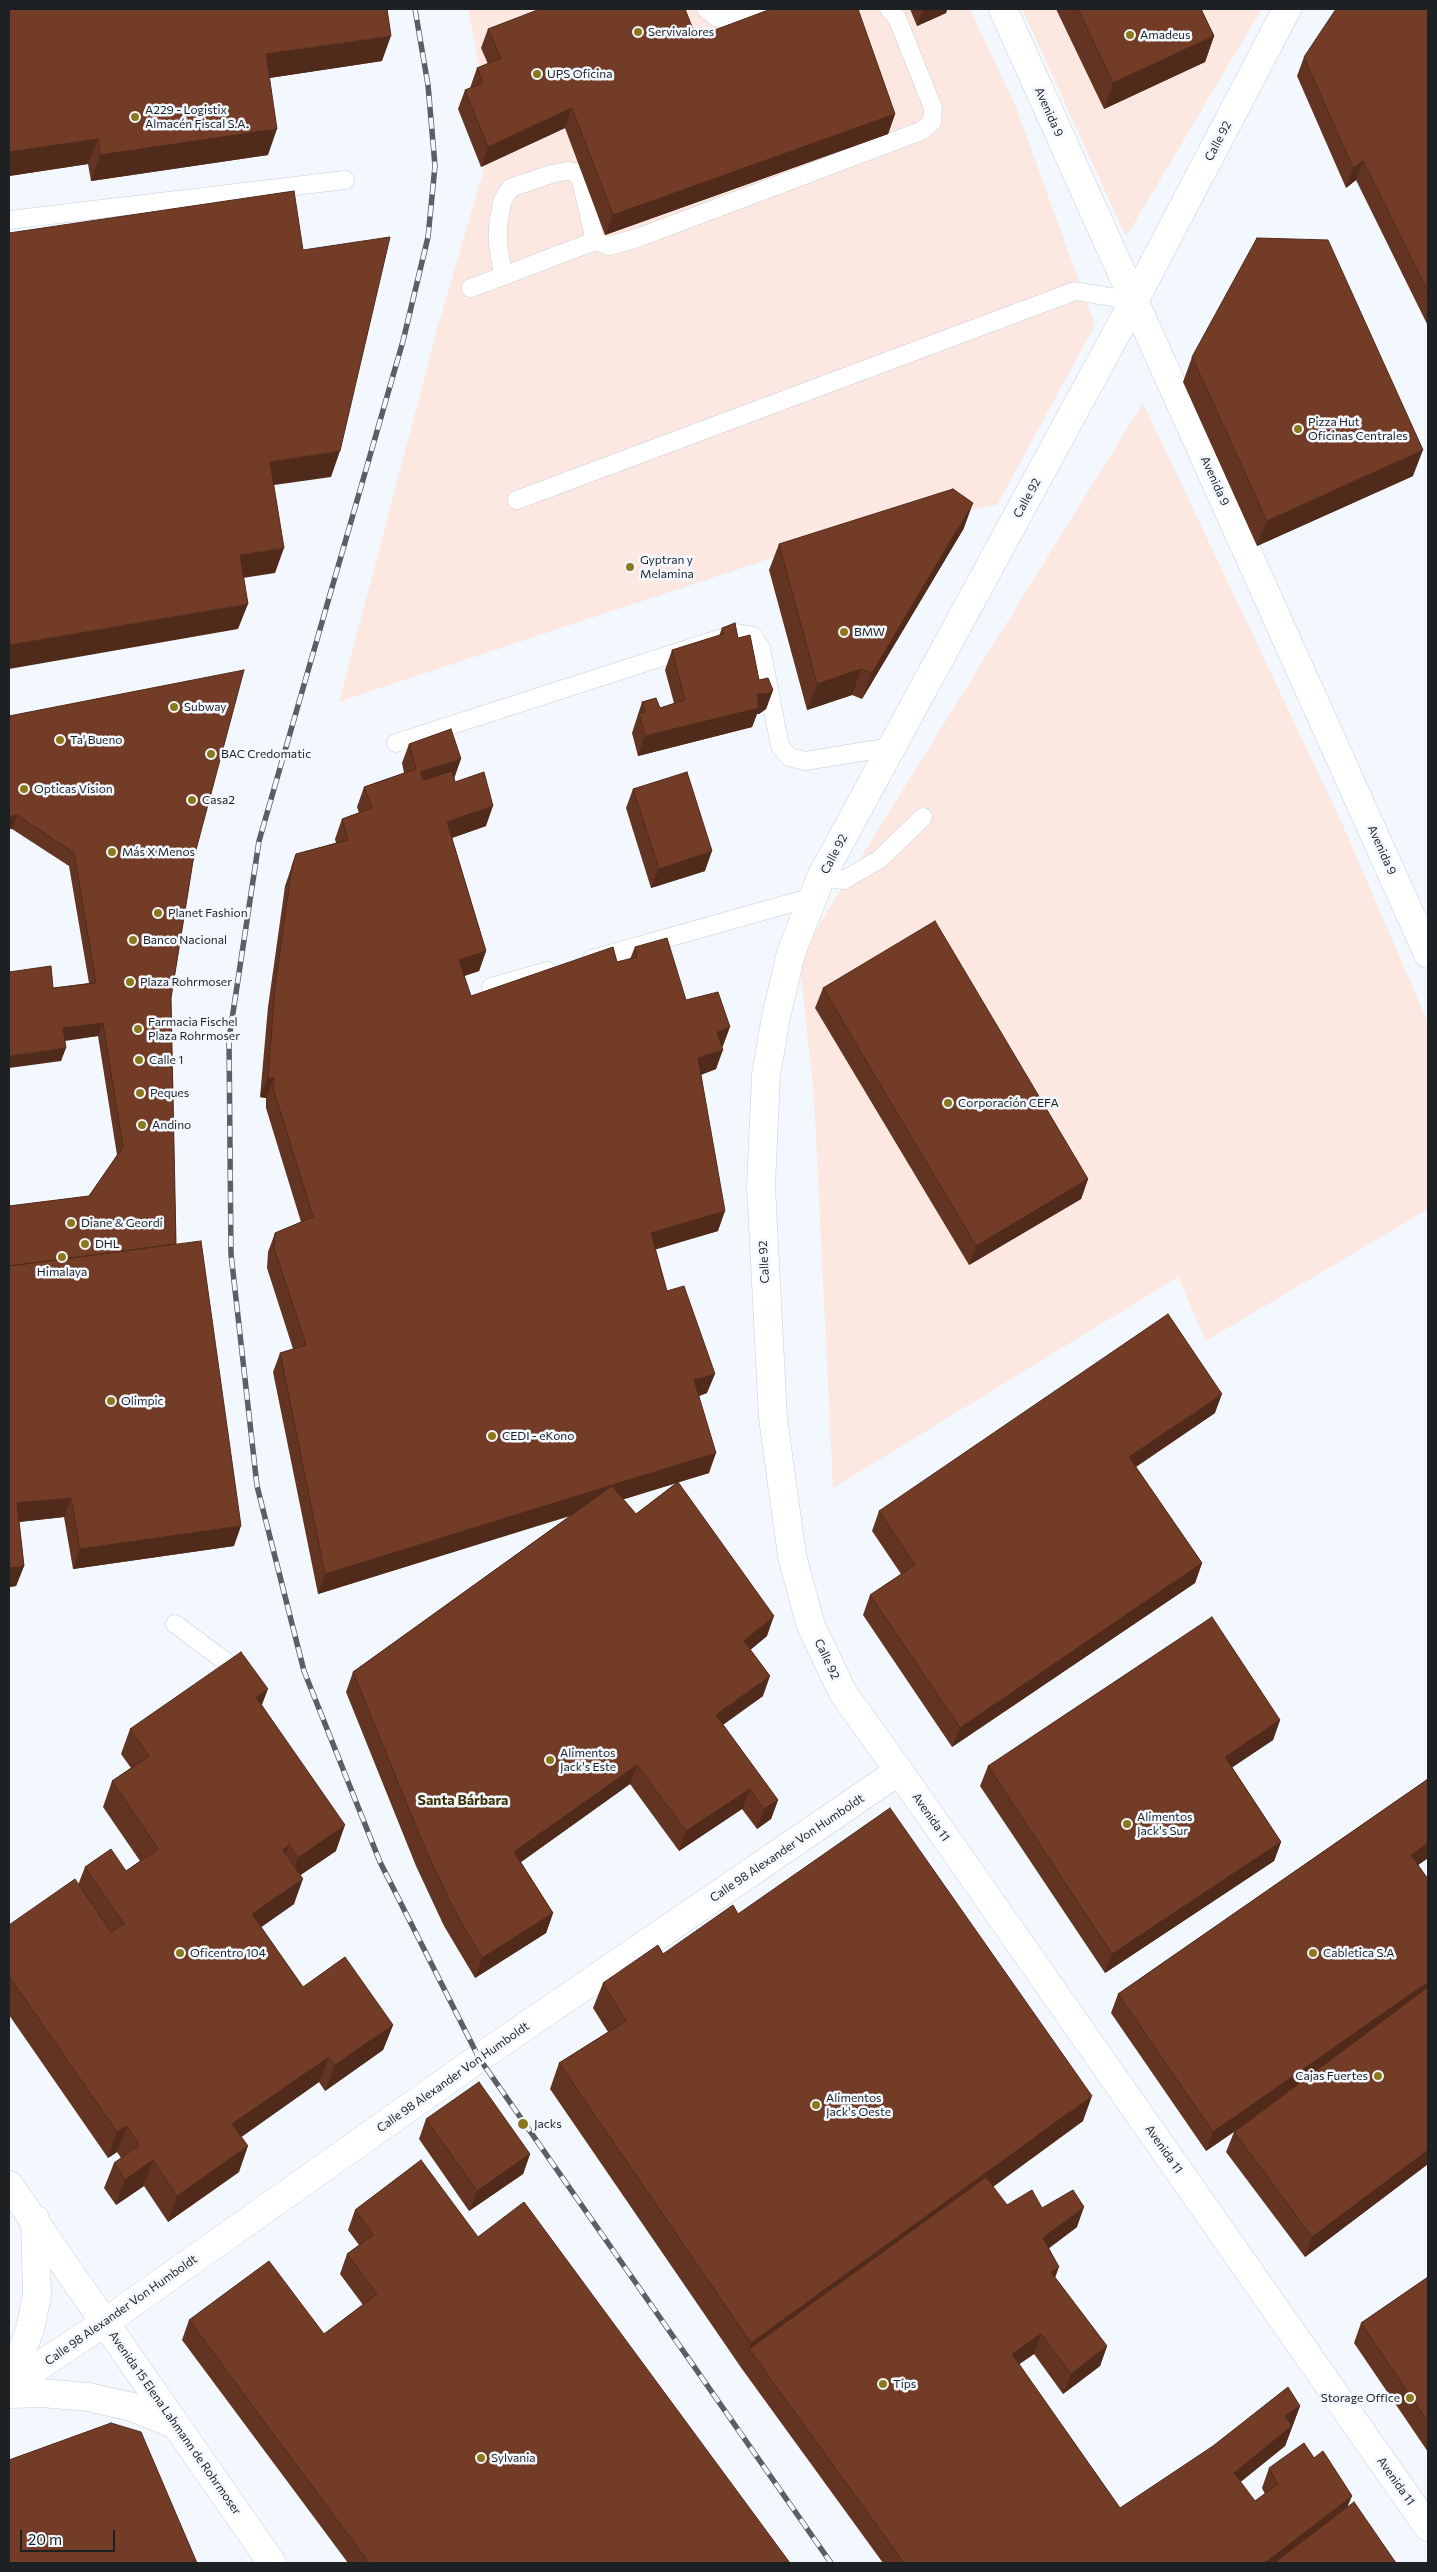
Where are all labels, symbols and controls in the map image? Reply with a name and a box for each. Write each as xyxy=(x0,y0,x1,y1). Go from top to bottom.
place label: Servivalores xyxy=(648,25,714,39)
marker: Servivalores xyxy=(632,26,644,38)
place label: Amadeus xyxy=(1140,28,1190,42)
marker: Amadeus xyxy=(1124,29,1136,41)
place label: UPS Oficina xyxy=(547,67,612,81)
marker: UPS Oficina xyxy=(531,68,543,80)
street label: Avenida 9 xyxy=(1032,85,1066,139)
place label: A229 - Logistix Almacén Fiscal S.A. xyxy=(145,103,248,131)
marker: A229 - Logistix Almacén Fiscal S.A. xyxy=(129,111,141,123)
street label: Calle 92 xyxy=(1202,119,1234,163)
place label: Pizza Hut Oficinas Centrales xyxy=(1308,415,1408,443)
marker: Pizza Hut Oficinas Centrales xyxy=(1292,423,1304,435)
street label: Avenida 9 xyxy=(1198,454,1232,508)
street label: Calle 92 xyxy=(1010,476,1044,520)
place label: Gyptran y Melamina xyxy=(640,553,694,581)
marker: Gyptran y Melamina xyxy=(624,561,636,573)
place label: BMW xyxy=(854,625,885,639)
marker: BMW xyxy=(838,626,850,638)
place label: Subway xyxy=(184,700,227,714)
marker: Subway xyxy=(168,701,180,713)
place label: Ta' Bueno xyxy=(70,733,122,747)
marker: Ta' Bueno xyxy=(54,734,66,746)
place label: BAC Credomatic xyxy=(221,747,311,761)
marker: BAC Credomatic xyxy=(205,748,217,760)
place label: Opticas Vision xyxy=(34,782,113,796)
marker: Opticas Vision xyxy=(18,783,30,795)
place label: Casa2 xyxy=(202,793,235,807)
marker: Casa2 xyxy=(186,794,198,806)
street label: Avenida 9 xyxy=(1365,823,1399,877)
street label: Calle 92 xyxy=(818,832,850,876)
place label: Más X Menos xyxy=(122,845,195,859)
marker: Más X Menos xyxy=(106,846,118,858)
place label: Planet Fashion xyxy=(168,906,248,920)
marker: Planet Fashion xyxy=(152,907,164,919)
place label: Banco Nacional xyxy=(143,933,227,947)
marker: Banco Nacional xyxy=(127,934,139,946)
place label: Plaza Rohrmoser xyxy=(140,975,232,989)
marker: Plaza Rohrmoser xyxy=(124,976,136,988)
place label: Farmacia Fischel Plaza Rohrmoser xyxy=(148,1015,240,1043)
marker: Farmacia Fischel Plaza Rohrmoser xyxy=(132,1023,144,1035)
place label: Calle 1 xyxy=(149,1053,183,1067)
marker: Calle 1 xyxy=(133,1054,145,1066)
place label: Peques xyxy=(150,1086,189,1100)
marker: Peques xyxy=(134,1087,146,1099)
place label: Corporación CEFA xyxy=(958,1096,1059,1110)
marker: Corporación CEFA xyxy=(942,1097,954,1109)
place label: Andino xyxy=(152,1118,191,1132)
marker: Andino xyxy=(136,1119,148,1131)
place label: Diane & Geordi xyxy=(81,1216,163,1230)
marker: Diane & Geordi xyxy=(65,1217,77,1229)
place label: DHL xyxy=(95,1237,120,1251)
marker: DHL xyxy=(79,1238,91,1250)
street label: Calle 92 xyxy=(756,1240,772,1284)
marker: Himalaya xyxy=(56,1251,68,1263)
place label: Himalaya xyxy=(37,1265,87,1279)
place label: Olimpic xyxy=(121,1394,164,1408)
marker: Olimpic xyxy=(105,1395,117,1407)
place label: CEDI - eKono xyxy=(502,1429,574,1443)
marker: CEDI - eKono xyxy=(486,1430,498,1442)
street label: Calle 92 xyxy=(811,1636,843,1682)
place label: Alimentos Jack's Este xyxy=(560,1746,616,1774)
marker: Alimentos Jack's Este xyxy=(544,1754,556,1766)
street label: Avenida 11 xyxy=(909,1790,953,1844)
street label: Calle 98 Alexander Von Humboldt xyxy=(707,1791,867,1905)
district label: Santa Bárbara xyxy=(418,1792,508,1808)
place label: Alimentos Jack's Sur xyxy=(1137,1810,1192,1838)
marker: Alimentos Jack's Sur xyxy=(1121,1818,1133,1830)
place label: Oficentro 104 xyxy=(190,1946,266,1960)
place label: Cabletica S.A xyxy=(1323,1946,1395,1960)
marker: Oficentro 104 xyxy=(174,1947,186,1959)
marker: Cabletica S.A xyxy=(1307,1947,1319,1959)
street label: Calle 98 Alexander Von Humboldt xyxy=(374,2019,532,2135)
place label: Cajas Fuertes xyxy=(1295,2069,1368,2083)
marker: Cajas Fuertes xyxy=(1372,2070,1384,2082)
place label: Alimentos Jack's Oeste xyxy=(826,2091,891,2119)
marker: Alimentos Jack's Oeste xyxy=(810,2099,822,2111)
marker: Jacks xyxy=(516,2117,530,2131)
place label: Jacks xyxy=(534,2117,562,2131)
street label: Avenida 11 xyxy=(1142,2122,1186,2176)
street label: Calle 98 Alexander Von Humboldt xyxy=(42,2252,200,2368)
street label: Avenida 15 Elena Lahmann de Rohrmoser xyxy=(106,2328,244,2518)
place label: Tips xyxy=(893,2377,916,2391)
marker: Tips xyxy=(877,2378,889,2390)
place label: Storage Office xyxy=(1321,2391,1400,2405)
marker: Storage Office xyxy=(1404,2392,1416,2404)
place label: Sylvania xyxy=(491,2451,536,2465)
marker: Sylvania xyxy=(475,2452,487,2464)
street label: Avenida 11 xyxy=(1374,2454,1418,2508)
scale bar xyxy=(22,2520,118,2552)
text: 20 m xyxy=(28,2530,62,2548)

